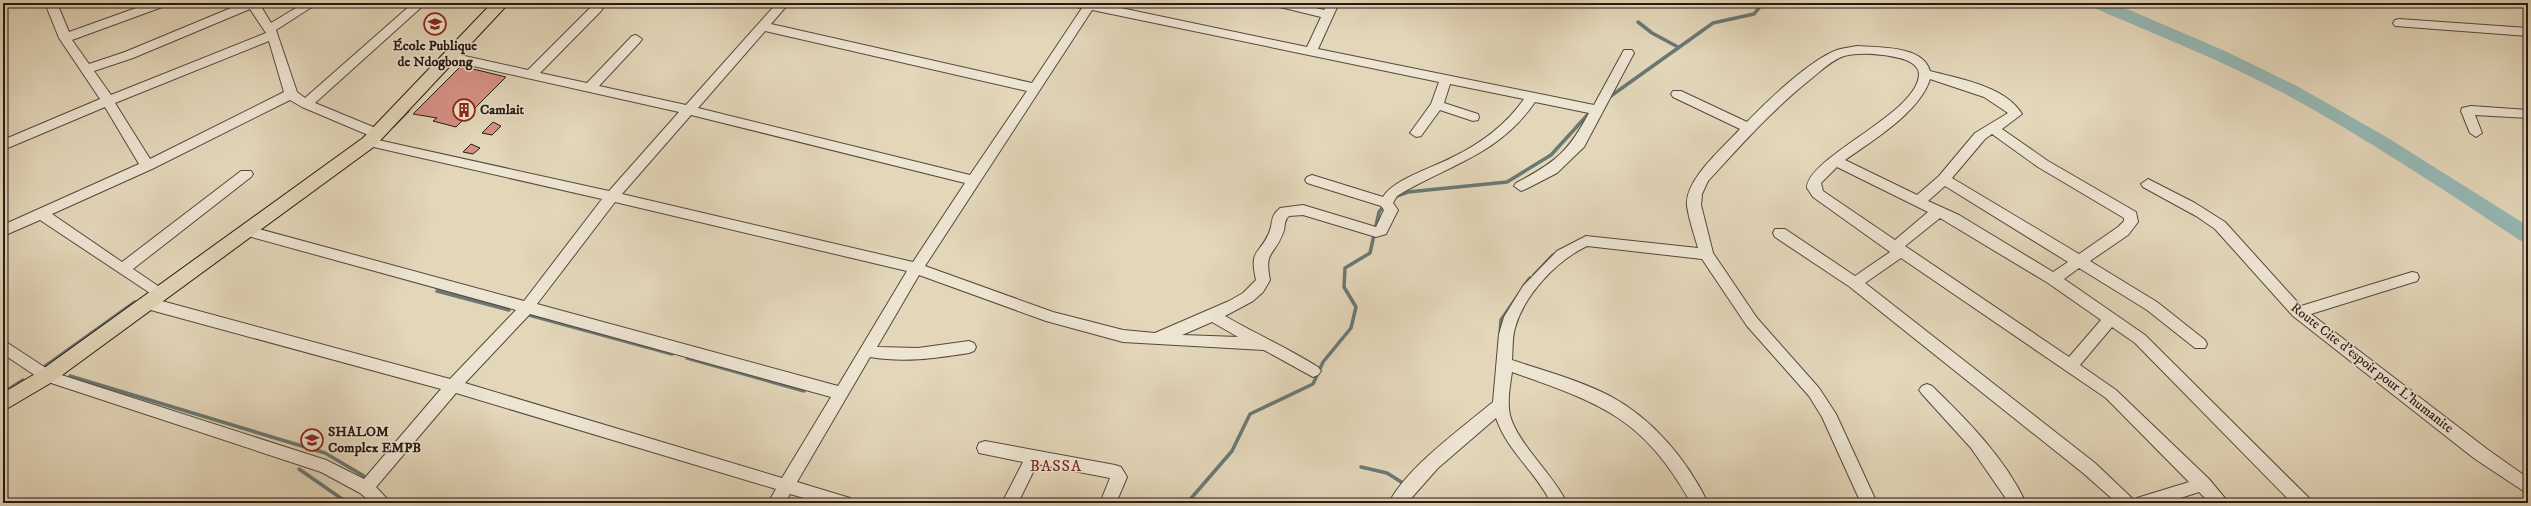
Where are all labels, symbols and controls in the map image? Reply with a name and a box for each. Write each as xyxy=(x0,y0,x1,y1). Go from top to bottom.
school or university icon: École Publique de Ndogbong xyxy=(422,11,448,37)
place label: École Publique de Ndogbong xyxy=(393,37,477,71)
building icon: Camlait xyxy=(451,97,477,123)
place label: Camlait xyxy=(480,101,524,119)
street label: Route Cite d'espoir pour L'humanite xyxy=(2287,299,2457,437)
place label: SHALOM Complex EMPB xyxy=(328,423,421,457)
school or university icon: SHALOM Complex EMPB xyxy=(299,427,325,453)
district label: BASSA xyxy=(1030,456,1082,476)

